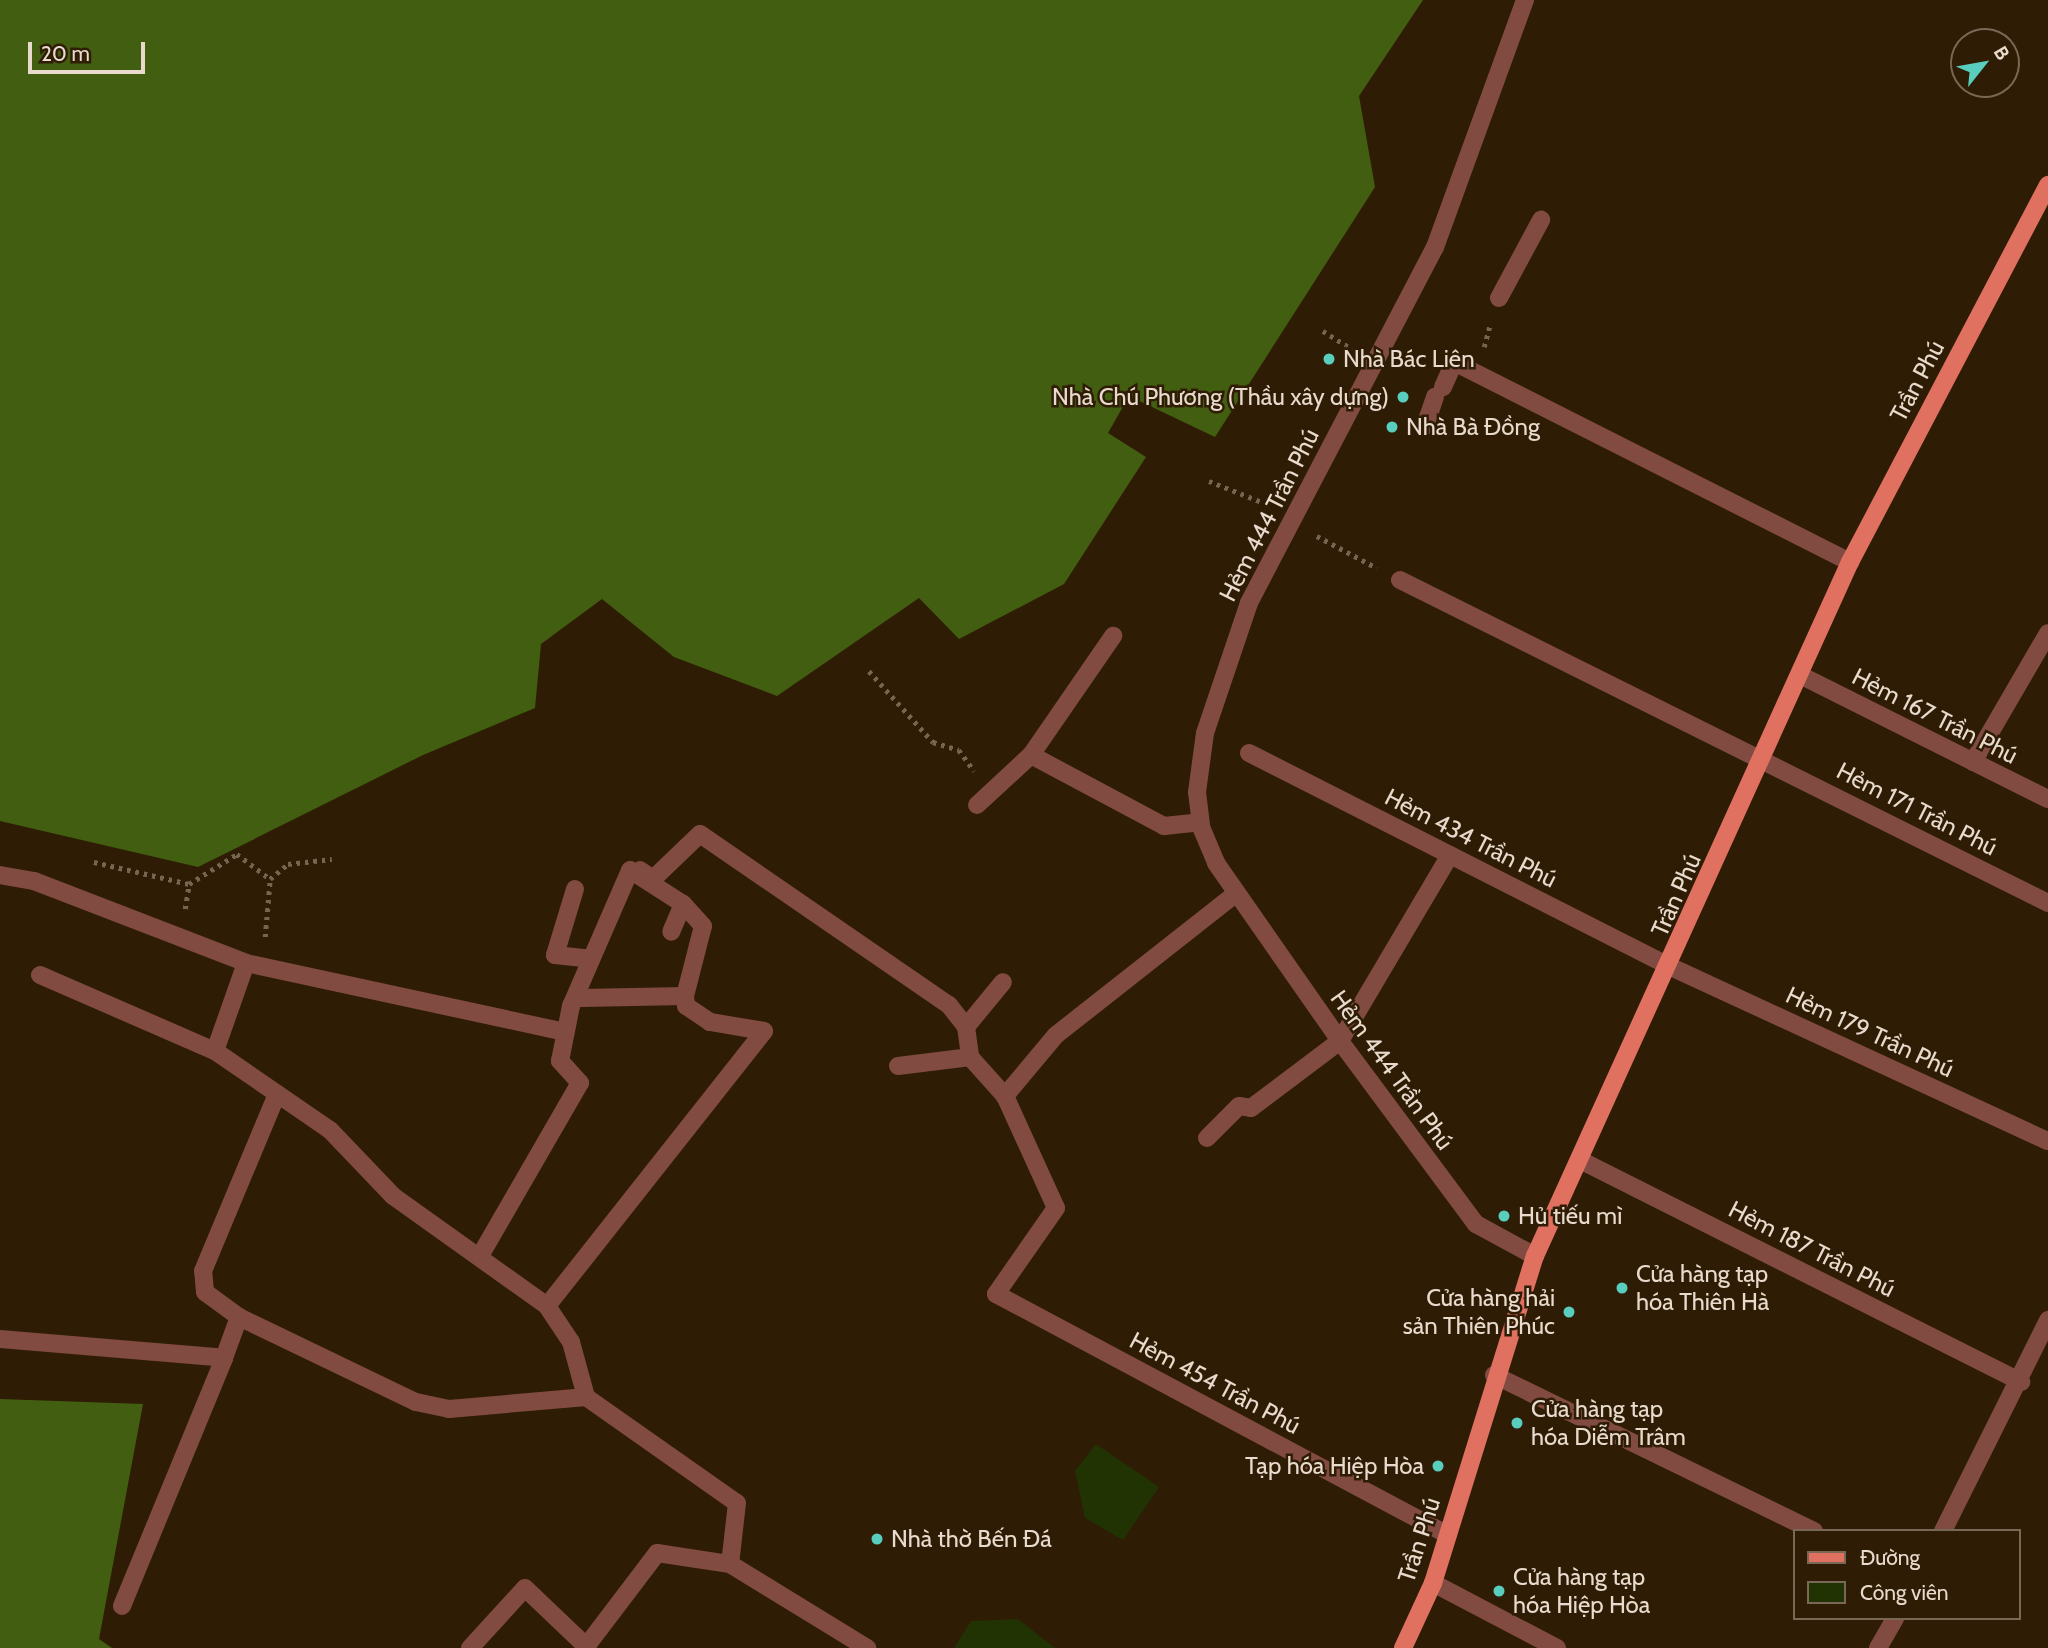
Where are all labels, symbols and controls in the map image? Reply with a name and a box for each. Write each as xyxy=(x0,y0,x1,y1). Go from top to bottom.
scale bar xyxy=(32,28,149,72)
north arrow xyxy=(1950,28,2020,98)
text: 20 m xyxy=(41,41,90,66)
text: B xyxy=(1989,42,2015,64)
street label: Trần Phú xyxy=(1884,336,1950,426)
place label: Nhà Bác Liên xyxy=(1343,345,1475,373)
marker: Nhà Bác Liên xyxy=(1321,351,1337,367)
place label: Nhà Chú Phương (Thầu xây dựng) xyxy=(1052,383,1389,411)
marker: Nhà Chú Phương (Thầu xây dựng) xyxy=(1395,389,1411,405)
place label: Nhà Bà Đồng xyxy=(1406,413,1540,441)
marker: Nhà Bà Đồng xyxy=(1384,419,1400,435)
street label: Hẻm 444 Trần Phú xyxy=(1213,424,1325,606)
street label: Hẻm 167 Trần Phú xyxy=(1848,662,2022,770)
street label: Hẻm 171 Trần Phú xyxy=(1832,756,2002,862)
street label: Hẻm 434 Trần Phú xyxy=(1380,782,1562,894)
street label: Trần Phú xyxy=(1645,849,1707,941)
street label: Hẻm 179 Trần Phú xyxy=(1781,981,1959,1083)
street label: Hẻm 444 Trần Phú xyxy=(1325,985,1459,1155)
street label: Hẻm 187 Trần Phú xyxy=(1724,1195,1900,1303)
place label: Hủ tiếu mì xyxy=(1518,1202,1622,1230)
marker: Hủ tiếu mì xyxy=(1496,1208,1512,1224)
place label: Cửa hàng tạp hóa Thiên Hà xyxy=(1636,1260,1769,1316)
marker: Cửa hàng tạp hóa Thiên Hà xyxy=(1614,1280,1630,1296)
place label: Cửa hàng hải sản Thiên Phúc xyxy=(1403,1284,1555,1340)
marker: Cửa hàng hải sản Thiên Phúc xyxy=(1561,1304,1577,1320)
street label: Hẻm 454 Trần Phú xyxy=(1125,1326,1305,1440)
place label: Cửa hàng tạp hóa Diễm Trâm xyxy=(1531,1395,1686,1451)
marker: Cửa hàng tạp hóa Diễm Trâm xyxy=(1509,1415,1525,1431)
place label: Tạp hóa Hiệp Hòa xyxy=(1245,1452,1424,1480)
marker: Tạp hóa Hiệp Hòa xyxy=(1430,1458,1446,1474)
street label: Trần Phú xyxy=(1392,1494,1446,1586)
place label: Nhà thờ Bến Đá xyxy=(891,1525,1052,1553)
legend xyxy=(1792,1529,2020,1620)
marker: Nhà thờ Bến Đá xyxy=(869,1531,885,1547)
text: Đường xyxy=(1860,1545,1920,1570)
place label: Cửa hàng tạp hóa Hiệp Hòa xyxy=(1513,1563,1650,1619)
text: Công viên xyxy=(1860,1580,1948,1605)
marker: Cửa hàng tạp hóa Hiệp Hòa xyxy=(1491,1583,1507,1599)

